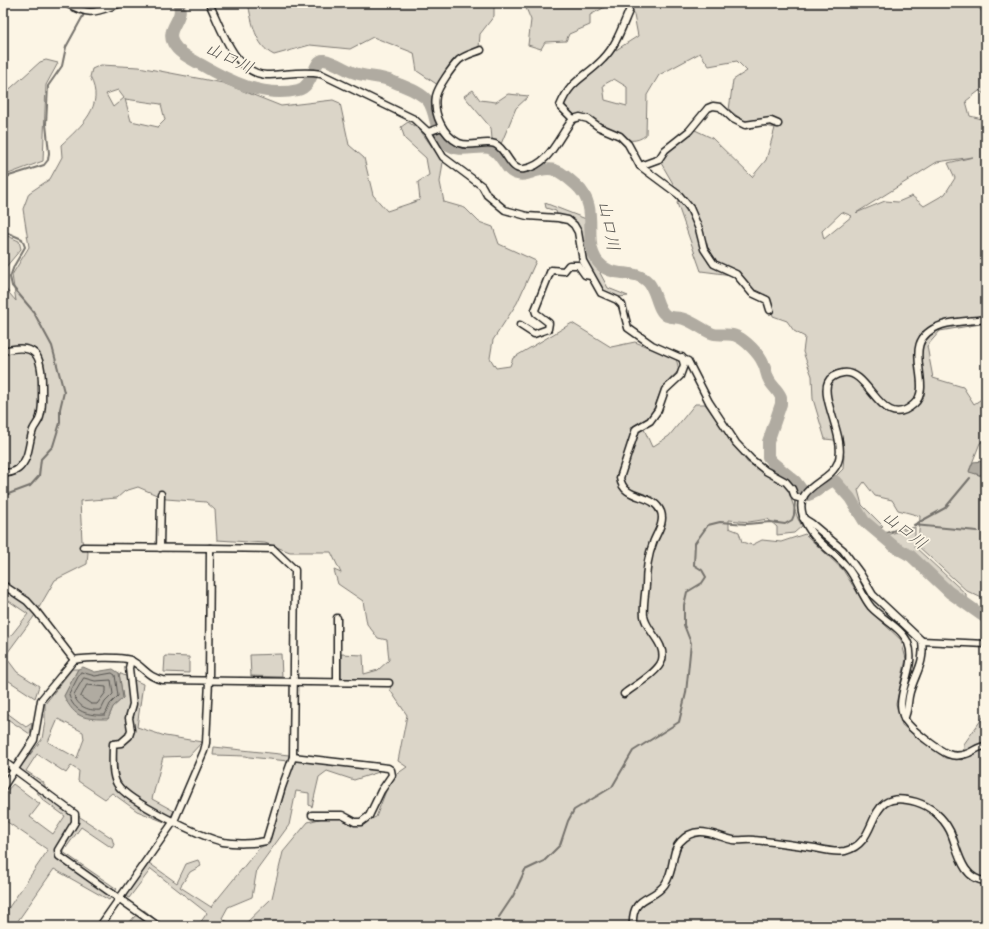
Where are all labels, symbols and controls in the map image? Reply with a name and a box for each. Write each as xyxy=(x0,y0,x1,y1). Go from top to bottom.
water label: 山口川 xyxy=(201,37,257,81)
water label: 山口川 xyxy=(591,199,625,253)
water label: 山口川 xyxy=(876,505,932,557)

